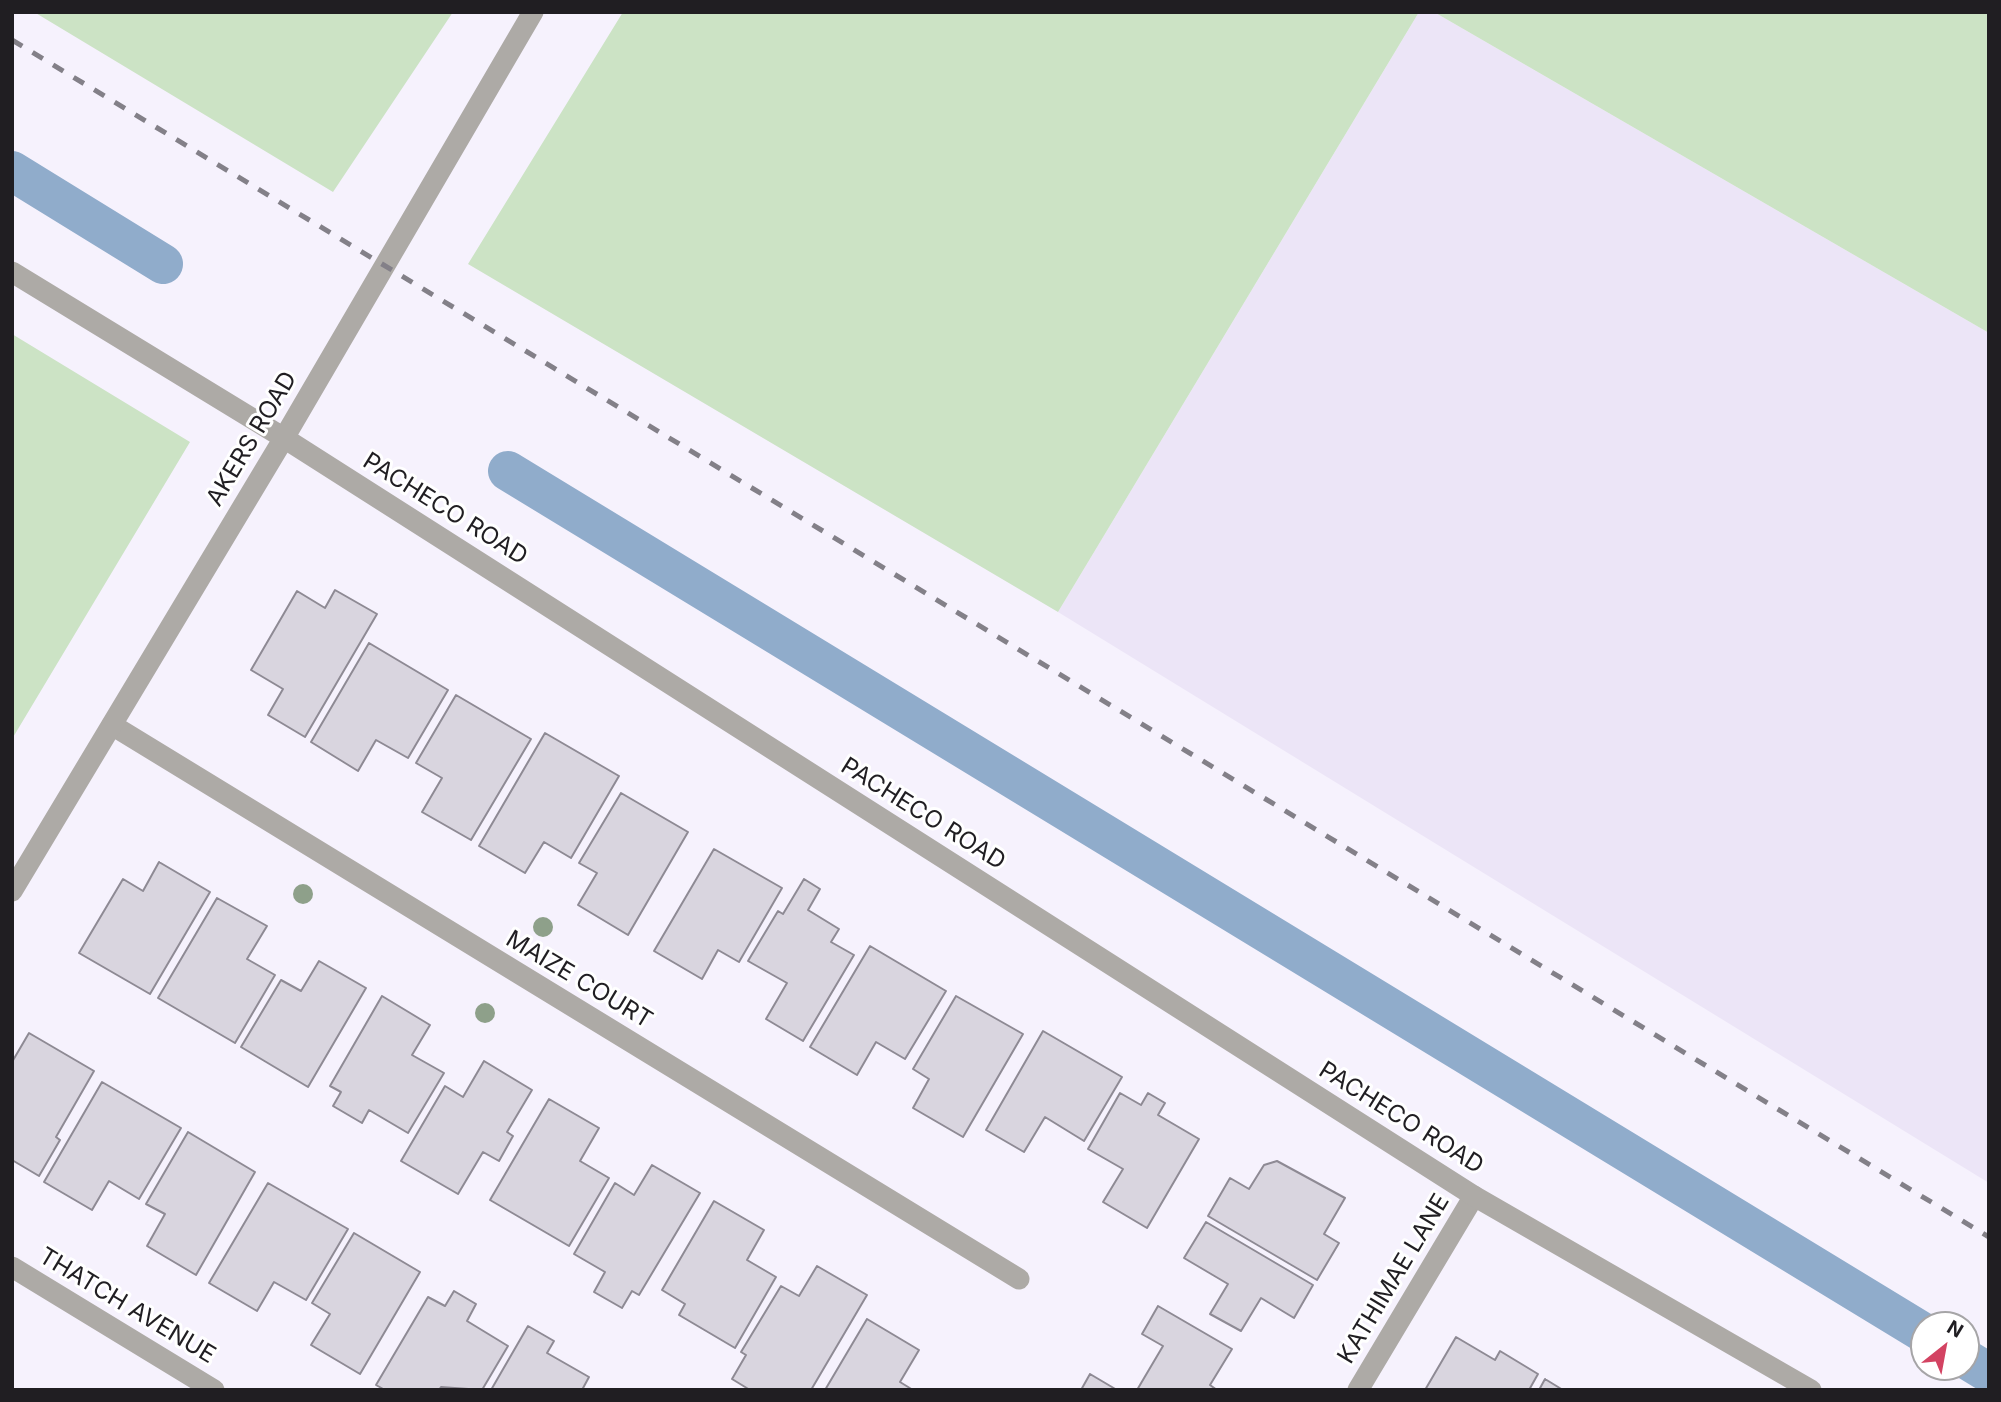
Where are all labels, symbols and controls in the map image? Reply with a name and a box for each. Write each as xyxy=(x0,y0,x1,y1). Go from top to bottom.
street label: AKERS ROAD xyxy=(201,367,303,511)
street label: PACHECO ROAD xyxy=(357,447,533,571)
street label: PACHECO ROAD xyxy=(835,752,1011,876)
street label: MAIZE COURT xyxy=(501,925,657,1035)
street label: PACHECO ROAD xyxy=(1313,1056,1489,1180)
street label: KATHIMAE LANE xyxy=(1332,1189,1456,1369)
street label: THATCH AVENUE xyxy=(33,1242,221,1370)
north arrow xyxy=(1910,1311,1980,1381)
text: N xyxy=(1943,1316,1967,1343)

